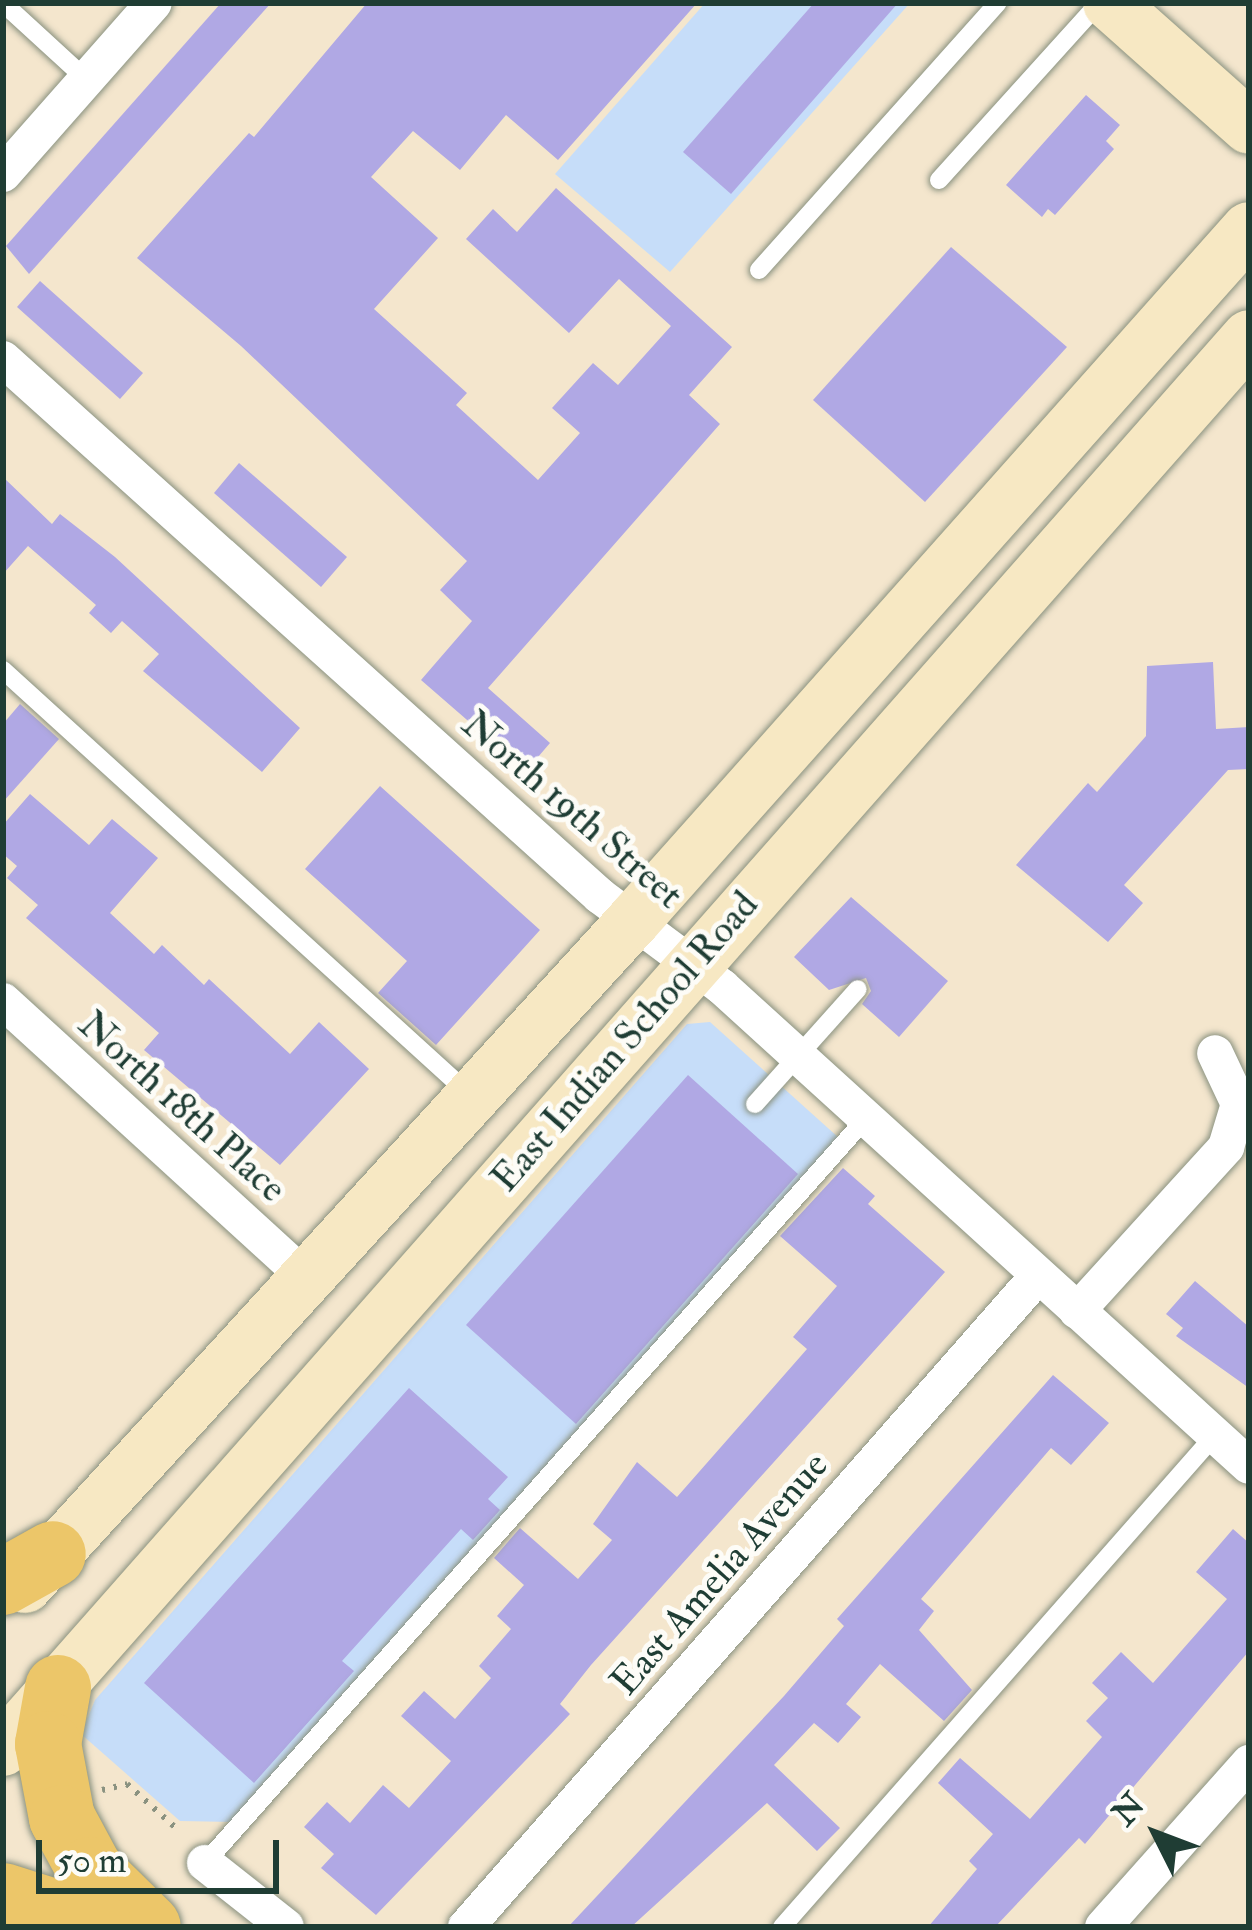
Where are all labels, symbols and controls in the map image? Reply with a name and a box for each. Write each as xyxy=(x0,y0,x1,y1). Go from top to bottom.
street label: North 19th Street xyxy=(452,701,692,919)
street label: East Indian School Road xyxy=(482,882,768,1202)
street label: North 18th Place xyxy=(69,1002,295,1212)
street label: East Amelia Avenue xyxy=(602,1443,838,1705)
north arrow xyxy=(1096,1774,1216,1894)
text: N xyxy=(1104,1785,1154,1834)
scale bar xyxy=(42,1816,285,1890)
text: 50 m xyxy=(57,1838,126,1883)

